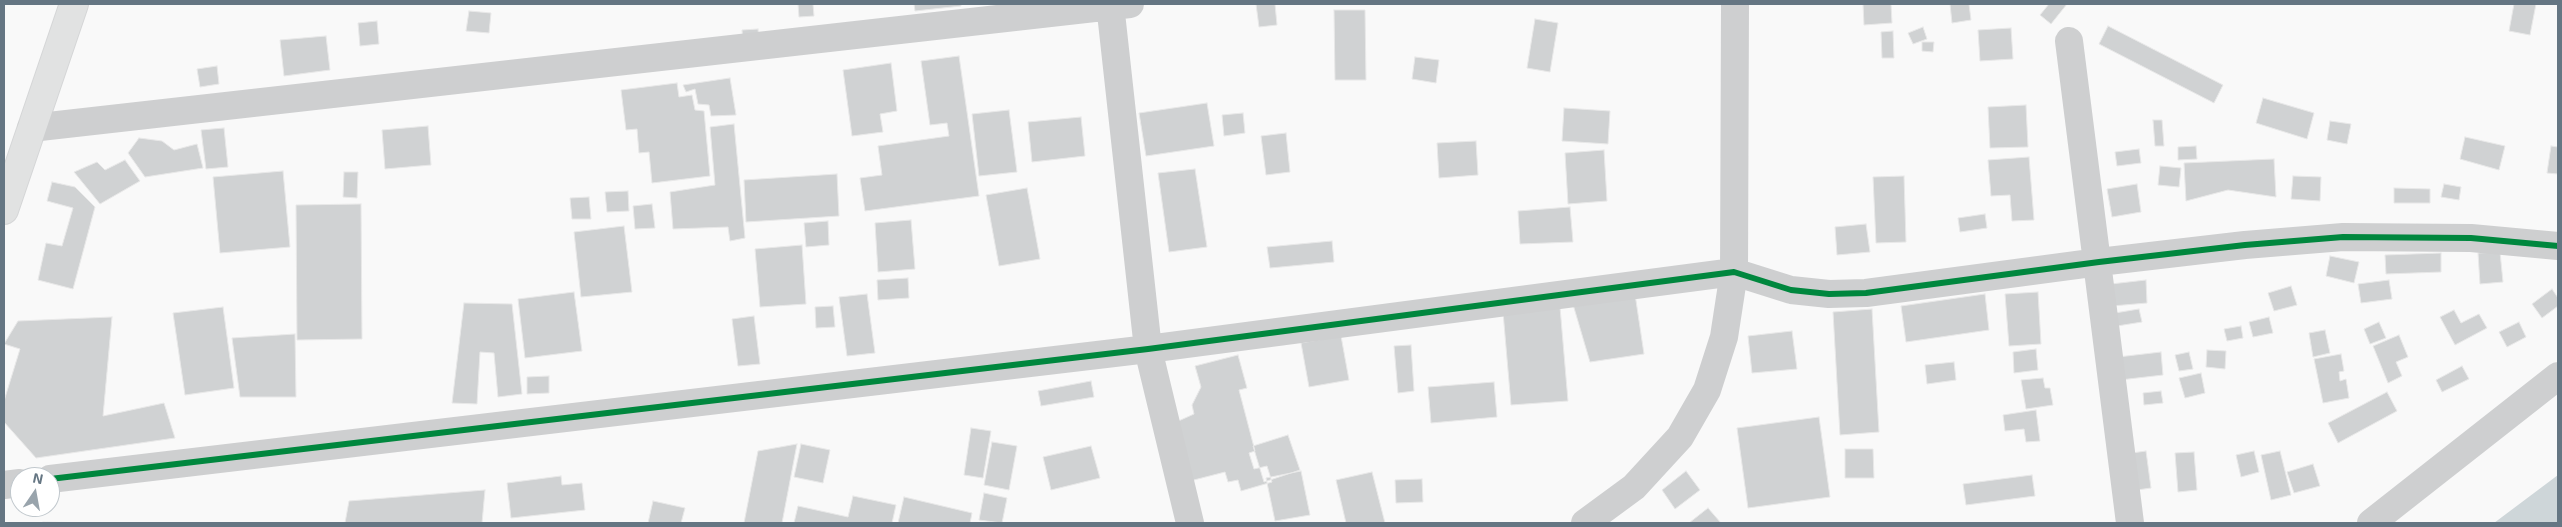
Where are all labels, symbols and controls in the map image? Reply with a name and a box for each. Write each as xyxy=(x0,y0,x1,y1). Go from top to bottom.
north arrow xyxy=(10,467,60,517)
text: N xyxy=(31,468,45,487)

